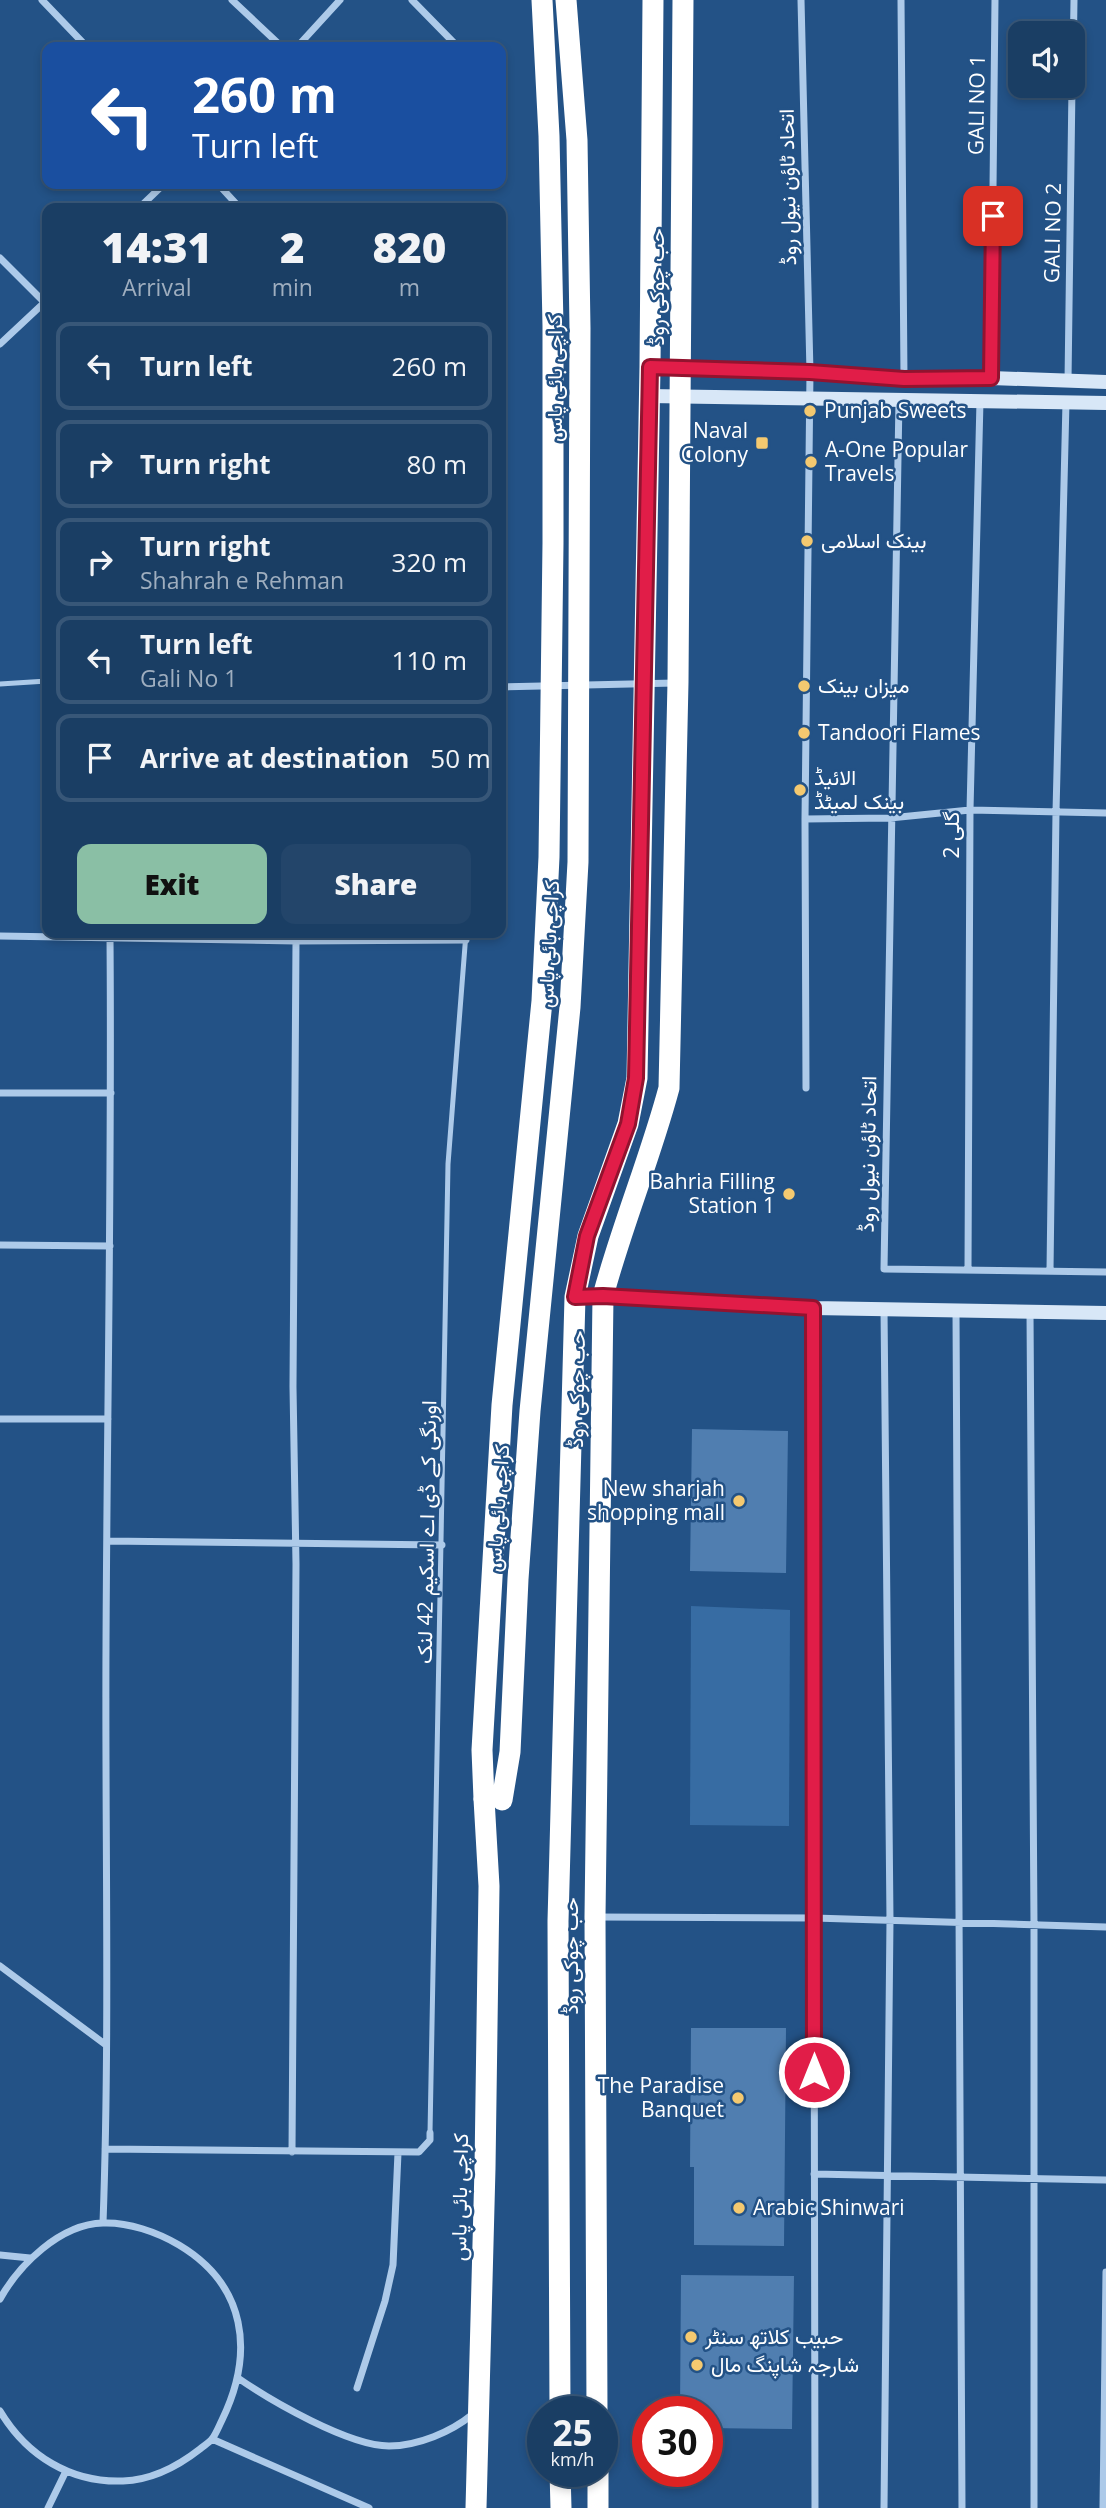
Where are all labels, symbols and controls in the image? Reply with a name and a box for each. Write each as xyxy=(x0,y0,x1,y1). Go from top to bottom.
map controls xyxy=(1008,21,1085,98)
button: sound xyxy=(1008,21,1085,98)
street label: GALI NO 1 xyxy=(961,55,991,155)
text: 260 m xyxy=(192,61,337,127)
icon: left xyxy=(77,70,168,161)
street label: اتحاد ٹاؤن نیول روڈ xyxy=(772,109,802,266)
text: Turn left xyxy=(192,124,318,167)
street label: GALI NO 2 xyxy=(1037,183,1067,283)
pin xyxy=(963,186,1023,246)
icon: arrive xyxy=(974,197,1012,235)
text: 14:31 xyxy=(102,218,212,275)
text: 2 xyxy=(280,218,305,275)
text: 820 xyxy=(373,218,446,275)
street label: حب چوکی روڈ xyxy=(642,228,671,346)
text: Arrival xyxy=(122,271,192,303)
text: min xyxy=(272,271,313,303)
text: m xyxy=(399,271,420,303)
street label: کراچی بائی پاس xyxy=(540,314,569,442)
icon: left xyxy=(81,347,119,385)
text: Turn left xyxy=(140,348,252,384)
text: 260 m xyxy=(392,348,467,384)
place label: Punjab Sweets xyxy=(824,396,967,424)
marker: Punjab Sweets xyxy=(802,403,818,419)
place label: Naval Colony xyxy=(681,416,748,468)
marker: Naval Colony xyxy=(754,435,770,451)
place label: A-One Popular Travels xyxy=(825,435,968,487)
icon: right xyxy=(81,445,119,483)
text: Turn right xyxy=(140,446,271,482)
text: 80 m xyxy=(406,446,467,482)
marker: A-One Popular Travels xyxy=(803,454,819,470)
place label: بینک اسلامی xyxy=(821,526,926,554)
text: Turn right xyxy=(140,528,271,564)
marker: بینک اسلامی xyxy=(799,533,815,549)
icon: right xyxy=(81,543,119,581)
text: 320 m xyxy=(392,544,467,580)
text: Shahrah e Rehman xyxy=(140,564,344,596)
text: Turn left xyxy=(140,626,252,662)
icon: left xyxy=(81,641,119,679)
text: 110 m xyxy=(392,642,467,678)
text: Gali No 1 xyxy=(140,662,237,694)
place label: میزان بینک xyxy=(818,671,909,699)
marker: میزان بینک xyxy=(796,678,812,694)
place label: Tandoori Flames xyxy=(818,718,981,746)
marker: Tandoori Flames xyxy=(796,725,812,741)
icon: arrive xyxy=(81,739,119,777)
text: Arrive at destination xyxy=(140,740,409,776)
text: 50 m xyxy=(430,740,491,776)
place label: الائیڈ بینک لمیٹڈ xyxy=(814,763,904,815)
marker: الائیڈ بینک لمیٹڈ xyxy=(792,782,808,798)
street label: گلی 2 xyxy=(937,811,965,859)
button: Exit xyxy=(77,844,267,924)
button: Share xyxy=(281,844,471,924)
street label: کراچی بائی پاس xyxy=(531,879,566,1009)
street label: اتحاد ٹاؤن نیول روڈ xyxy=(852,1075,882,1232)
place label: Bahria Filling Station 1 xyxy=(650,1167,775,1219)
marker: Bahria Filling Station 1 xyxy=(781,1186,797,1202)
street label: حب چوکی روڈ xyxy=(561,1330,592,1448)
street label: اورنگی کے ڈی اے اسکیم 42 لنک xyxy=(410,1400,443,1664)
street label: کراچی بائی پاس xyxy=(479,1443,516,1573)
place label: New sharjah shopping mall xyxy=(587,1474,725,1526)
marker: New sharjah shopping mall xyxy=(731,1493,747,1509)
street label: حب چوکی روڈ xyxy=(556,1897,585,2015)
position arrow xyxy=(777,2035,851,2109)
place label: The Paradise Banquet xyxy=(598,2071,724,2123)
marker: The Paradise Banquet xyxy=(730,2090,746,2106)
street label: کراچی بائی پاس xyxy=(444,2133,475,2261)
place label: Arabic Shinwari xyxy=(753,2193,905,2221)
marker: Arabic Shinwari xyxy=(731,2200,747,2216)
place label: حبیب کلاتھ سنٹر xyxy=(704,2322,843,2350)
marker: حبیب کلاتھ سنٹر xyxy=(683,2329,699,2345)
place label: شارجہ شاپنگ مال xyxy=(711,2350,859,2379)
marker: شارجہ شاپنگ مال xyxy=(689,2357,705,2373)
speed limit sign: 30 xyxy=(632,2396,723,2487)
text: 25 xyxy=(552,2409,593,2456)
text: km/h xyxy=(551,2447,594,2471)

